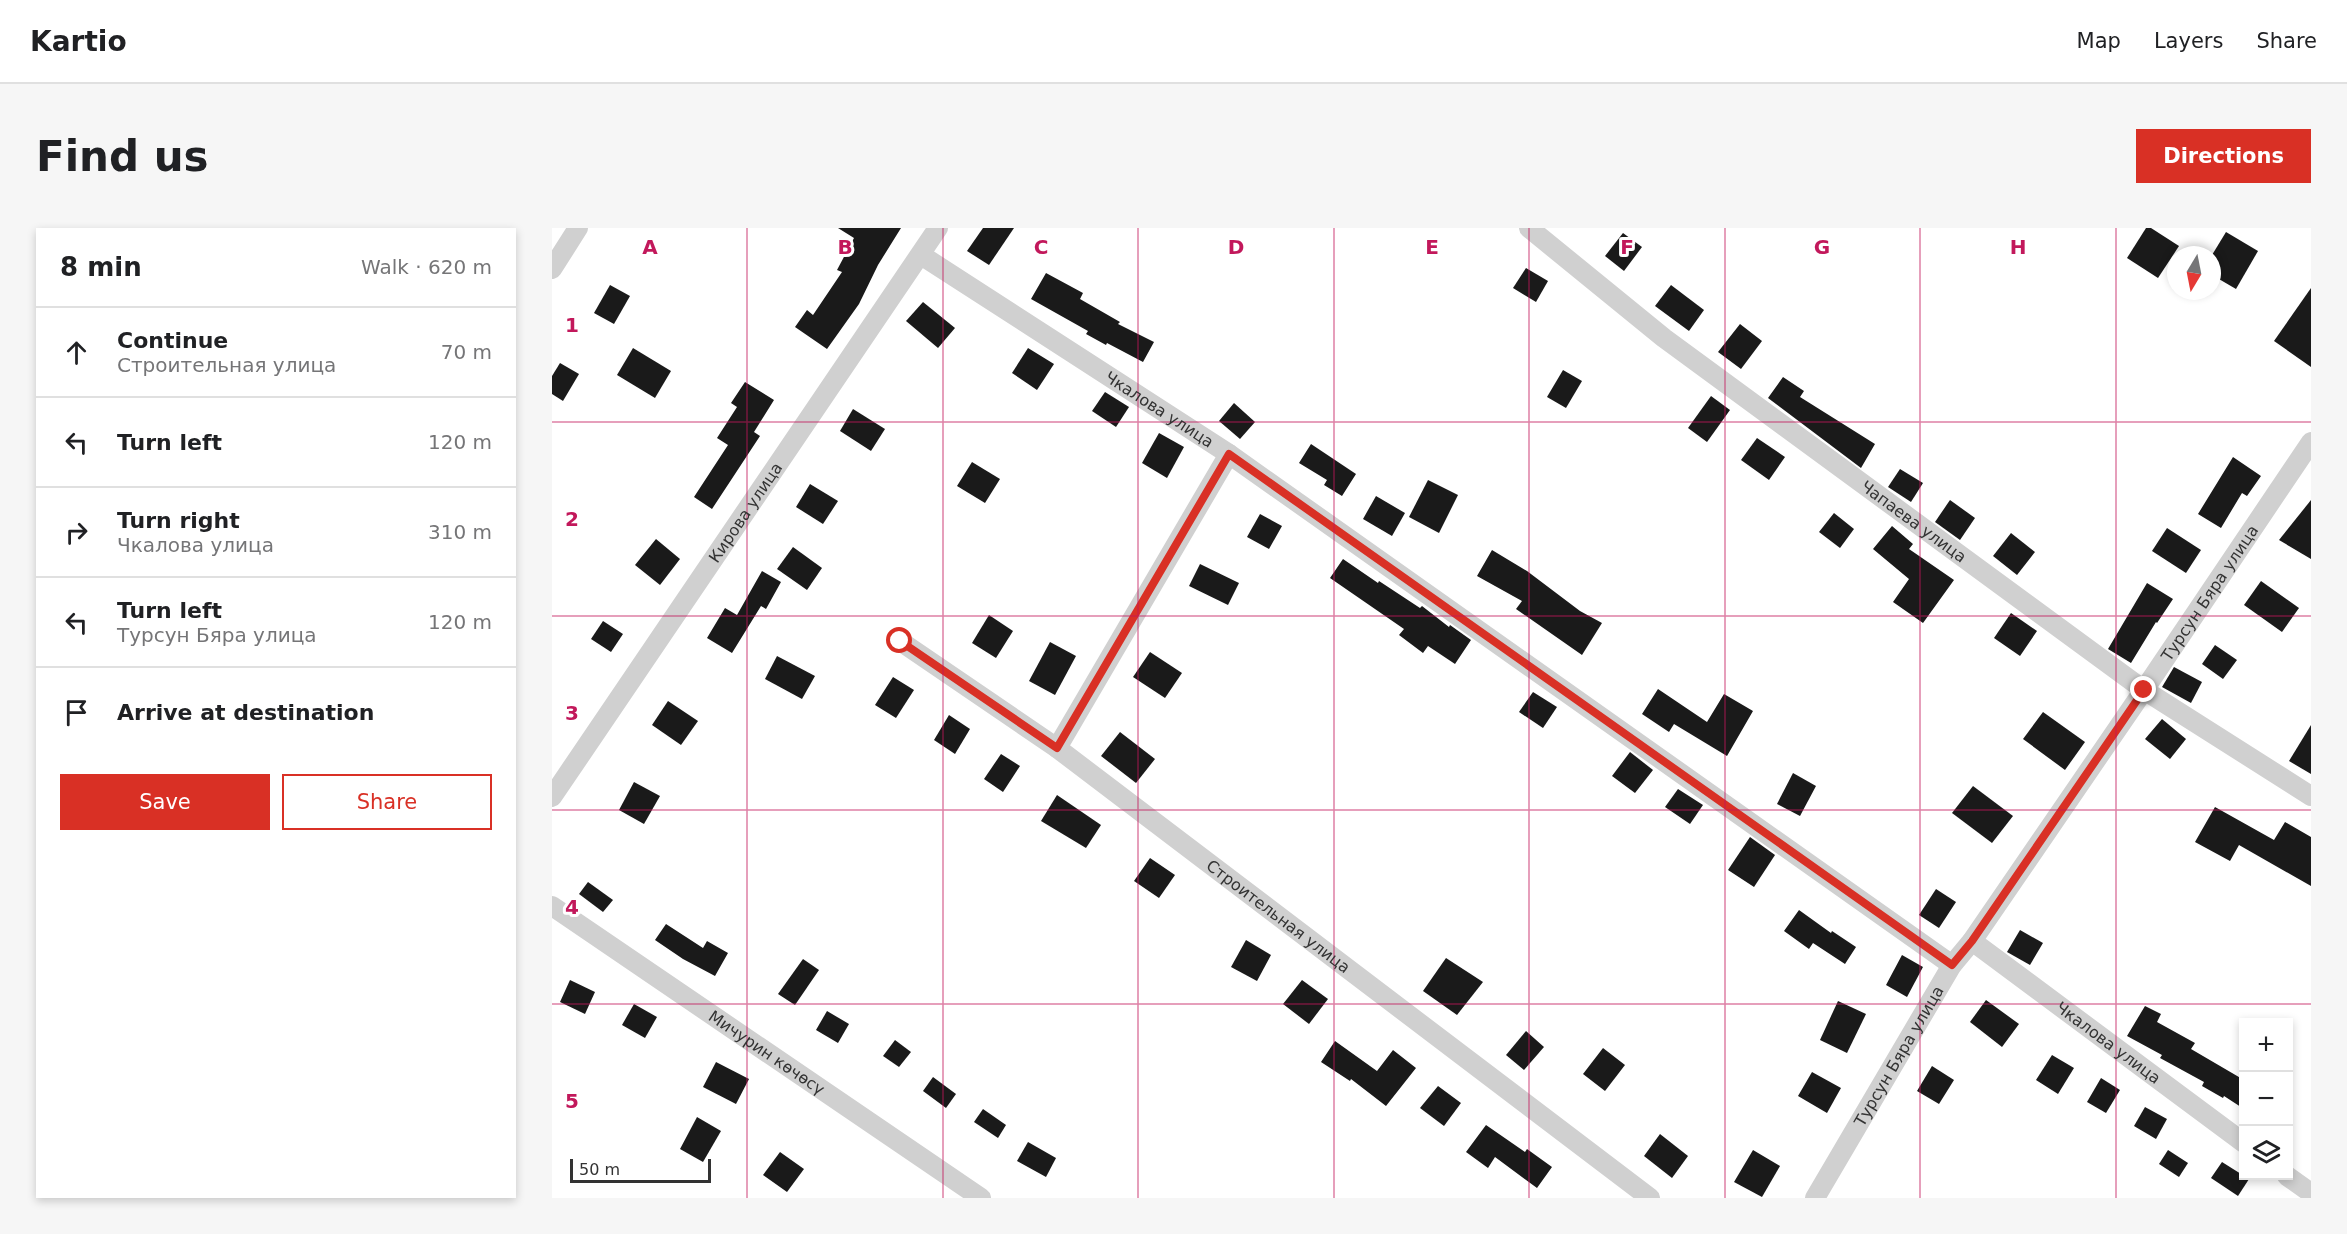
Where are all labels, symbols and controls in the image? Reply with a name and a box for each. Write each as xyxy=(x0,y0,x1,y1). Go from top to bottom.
text: Kartio xyxy=(30,25,127,58)
text: Map xyxy=(2077,29,2121,53)
text: Layers xyxy=(2154,29,2223,53)
text: Share xyxy=(2256,29,2317,53)
button: Directions xyxy=(2136,129,2311,183)
text: Find us xyxy=(36,132,209,181)
text: A xyxy=(642,235,658,259)
text: B xyxy=(837,235,853,259)
text: C xyxy=(1034,235,1048,259)
text: D xyxy=(1228,235,1244,259)
text: E xyxy=(1425,235,1439,259)
text: F xyxy=(1620,235,1634,259)
text: G xyxy=(1814,235,1830,259)
text: H xyxy=(2010,235,2026,259)
north arrow xyxy=(2167,246,2221,300)
text: 8 min xyxy=(60,252,142,282)
text: Walk · 620 m xyxy=(361,255,492,279)
text: 1 xyxy=(565,313,579,337)
text: Continue xyxy=(117,328,228,353)
icon: ahead xyxy=(60,336,93,369)
text: 70 m xyxy=(441,340,492,364)
text: Строительная улица xyxy=(117,353,336,377)
street label: Чкалова улица xyxy=(1102,367,1217,451)
icon: left xyxy=(60,426,93,459)
text: Turn left xyxy=(117,430,222,455)
text: 120 m xyxy=(428,430,492,454)
street label: Кирова улица xyxy=(704,459,786,566)
street label: Чапаева улица xyxy=(1857,476,1970,566)
text: 2 xyxy=(565,507,579,531)
text: Turn right xyxy=(117,508,240,533)
icon: right xyxy=(60,516,93,549)
text: 310 m xyxy=(428,520,492,544)
street label: Турсун Бяра улица xyxy=(2156,521,2262,665)
text: Чкалова улица xyxy=(117,533,274,557)
text: Turn left xyxy=(117,598,222,623)
icon: left xyxy=(60,606,93,639)
text: 120 m xyxy=(428,610,492,634)
text: Турсун Бяра улица xyxy=(117,623,317,647)
route start xyxy=(886,627,912,653)
route end xyxy=(2130,676,2156,702)
icon: arrive xyxy=(60,696,93,729)
text: Arrive at destination xyxy=(117,700,374,725)
text: 3 xyxy=(565,701,579,725)
button: Save xyxy=(60,774,270,830)
button: Share xyxy=(282,774,492,830)
street label: Строительная улица xyxy=(1203,855,1354,977)
text: 4 xyxy=(565,895,579,919)
street label: Турсун Бяра улица xyxy=(1849,982,1947,1130)
street label: Чкалова улица xyxy=(2052,997,2165,1087)
street label: Мичурин көчөсү xyxy=(705,1006,829,1098)
map controls xyxy=(2239,1018,2293,1180)
button: + xyxy=(2239,1018,2293,1072)
button: − xyxy=(2239,1072,2293,1126)
text: 5 xyxy=(565,1089,579,1113)
button: layers xyxy=(2239,1126,2293,1180)
scale bar xyxy=(570,1156,711,1184)
text: 50 m xyxy=(579,1160,620,1179)

